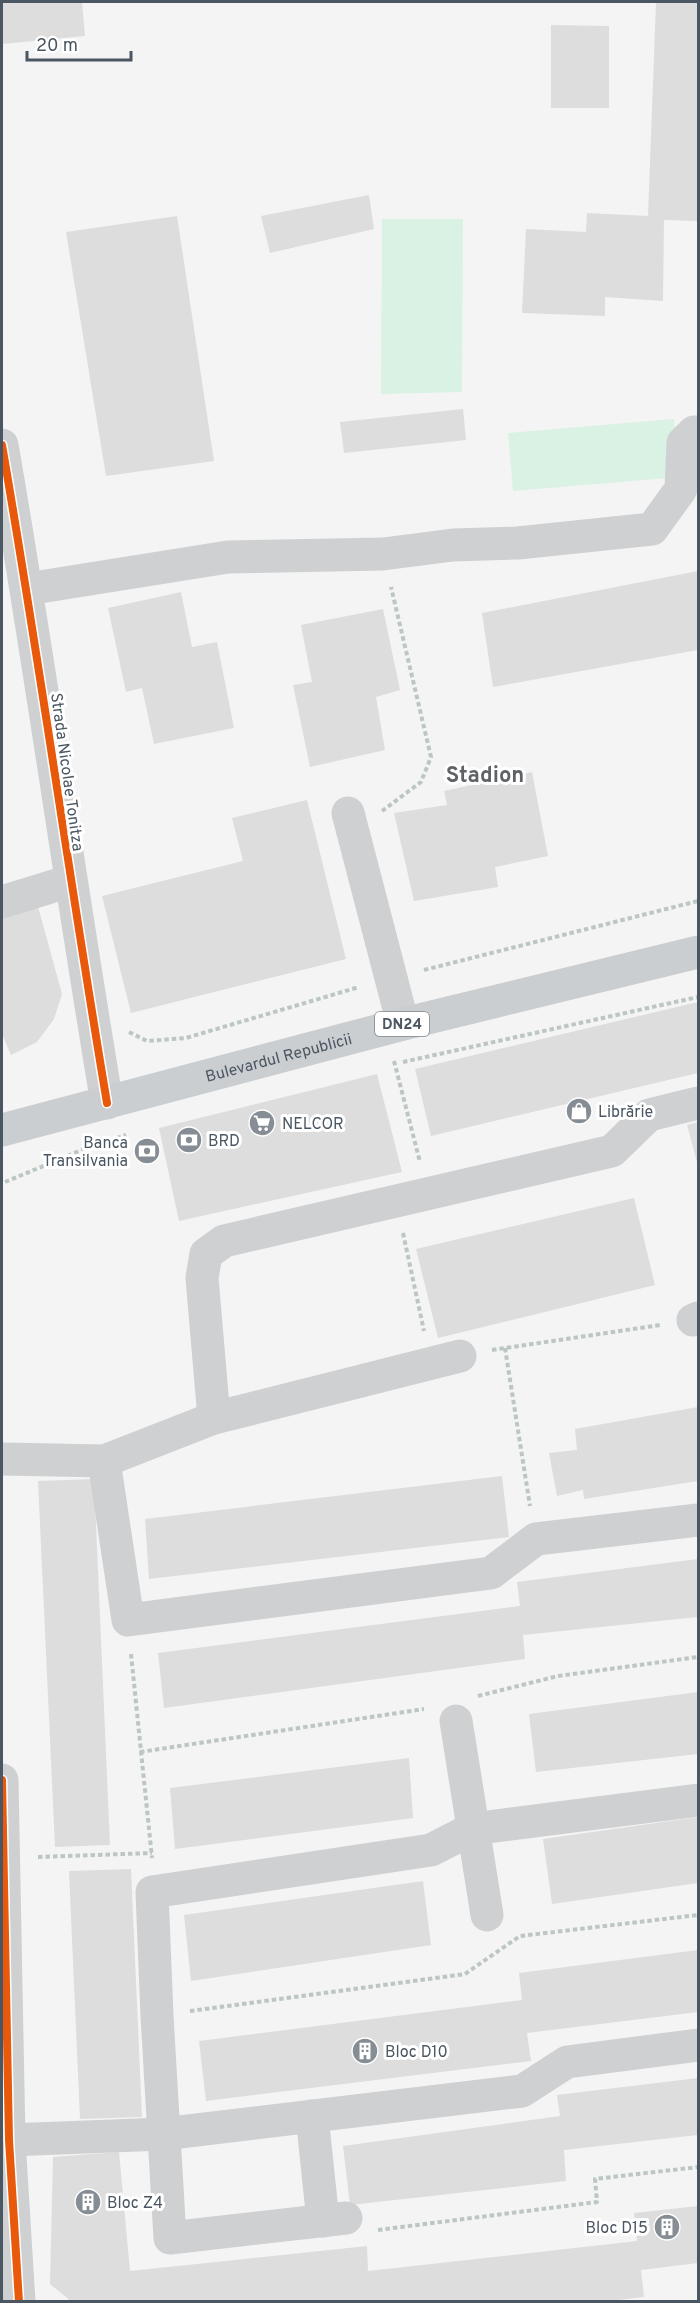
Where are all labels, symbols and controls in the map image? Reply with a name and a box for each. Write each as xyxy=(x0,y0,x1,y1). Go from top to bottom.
scale bar xyxy=(27,24,130,62)
text: 20 m xyxy=(36,35,78,58)
street label: Strada Nicolae Tonitza xyxy=(45,692,87,853)
district label: Stadion xyxy=(446,763,524,790)
road number: DN24 xyxy=(375,1012,429,1036)
street label: Bulevardul Republicii xyxy=(204,1030,354,1088)
shop icon: Librărie xyxy=(564,1096,594,1126)
place label: Librărie xyxy=(598,1103,653,1123)
supermarket icon: NELCOR xyxy=(247,1108,277,1138)
place label: NELCOR xyxy=(282,1115,344,1135)
bank icon: BRD xyxy=(174,1125,204,1155)
place label: BRD xyxy=(208,1132,240,1152)
place label: Banca Transilvania xyxy=(43,1134,128,1172)
bank icon: Banca Transilvania xyxy=(132,1136,162,1166)
building icon: Bloc D10 xyxy=(350,2036,380,2066)
place label: Bloc D10 xyxy=(385,2043,448,2063)
building icon: Bloc Z4 xyxy=(73,2187,103,2217)
place label: Bloc Z4 xyxy=(107,2194,163,2214)
building icon: Bloc D15 xyxy=(652,2212,682,2242)
place label: Bloc D15 xyxy=(586,2219,648,2239)

